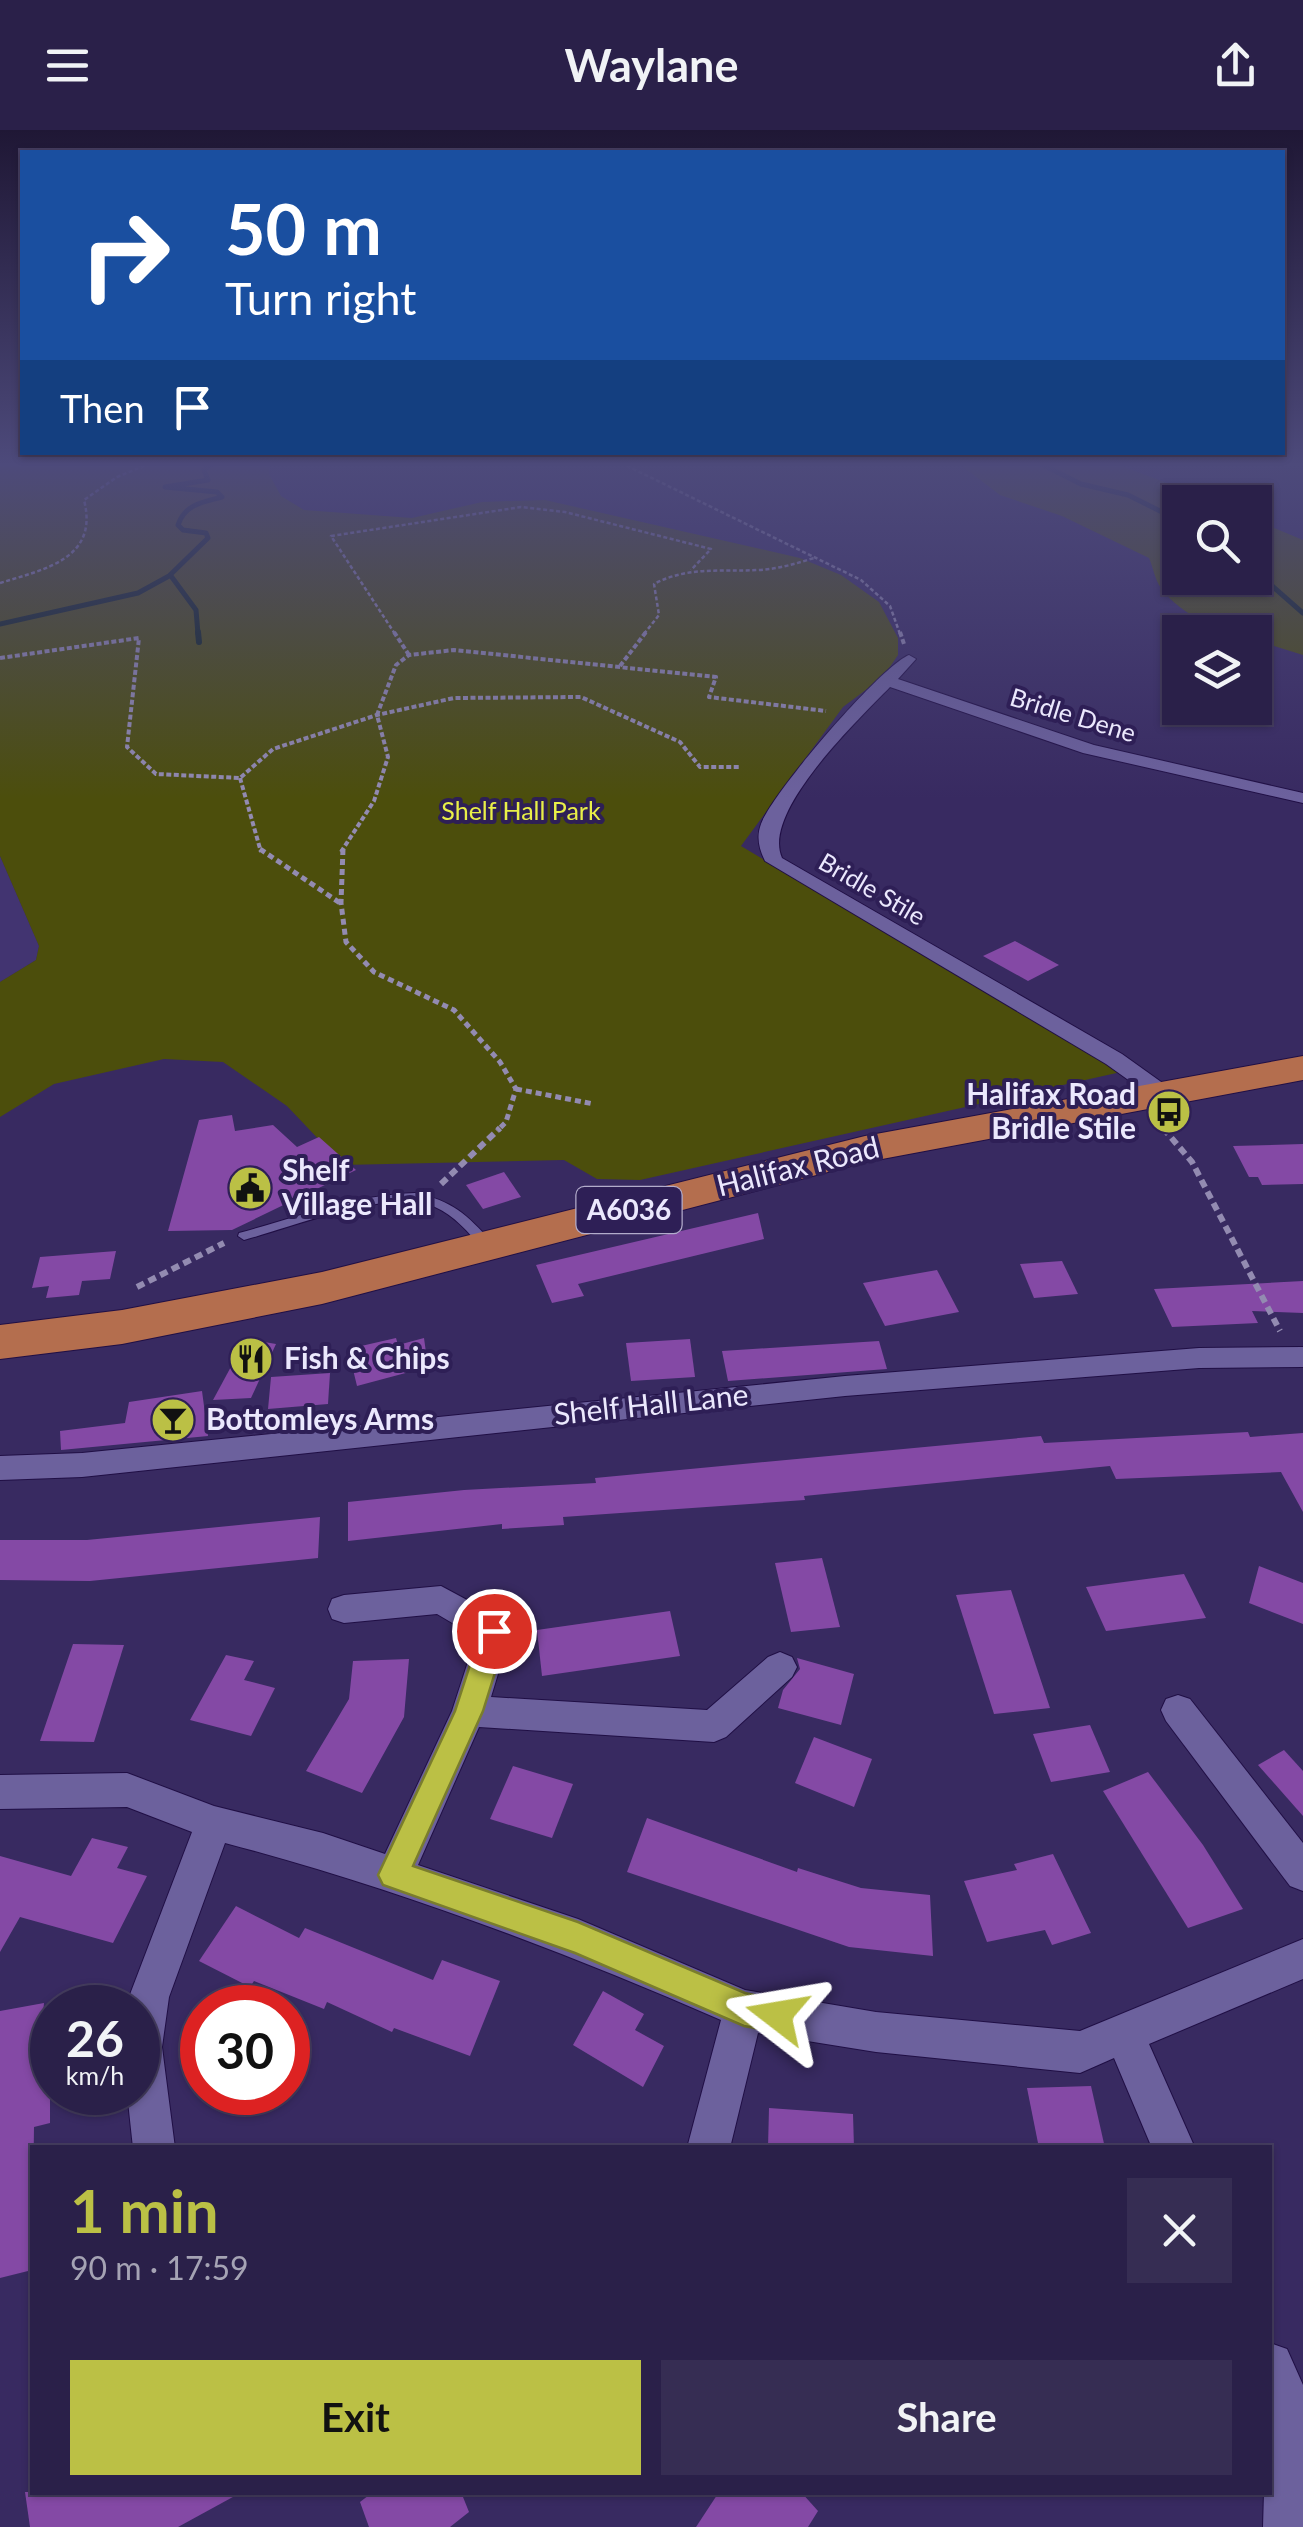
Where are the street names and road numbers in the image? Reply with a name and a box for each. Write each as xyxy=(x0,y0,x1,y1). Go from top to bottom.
street label: Bridle Dene xyxy=(1007,681,1140,747)
street label: Bridle Stile xyxy=(814,846,931,931)
street label: Halifax Road xyxy=(713,1127,882,1203)
road number: A6036 xyxy=(576,1187,682,1233)
street label: Shelf Hall Lane xyxy=(552,1375,750,1431)

